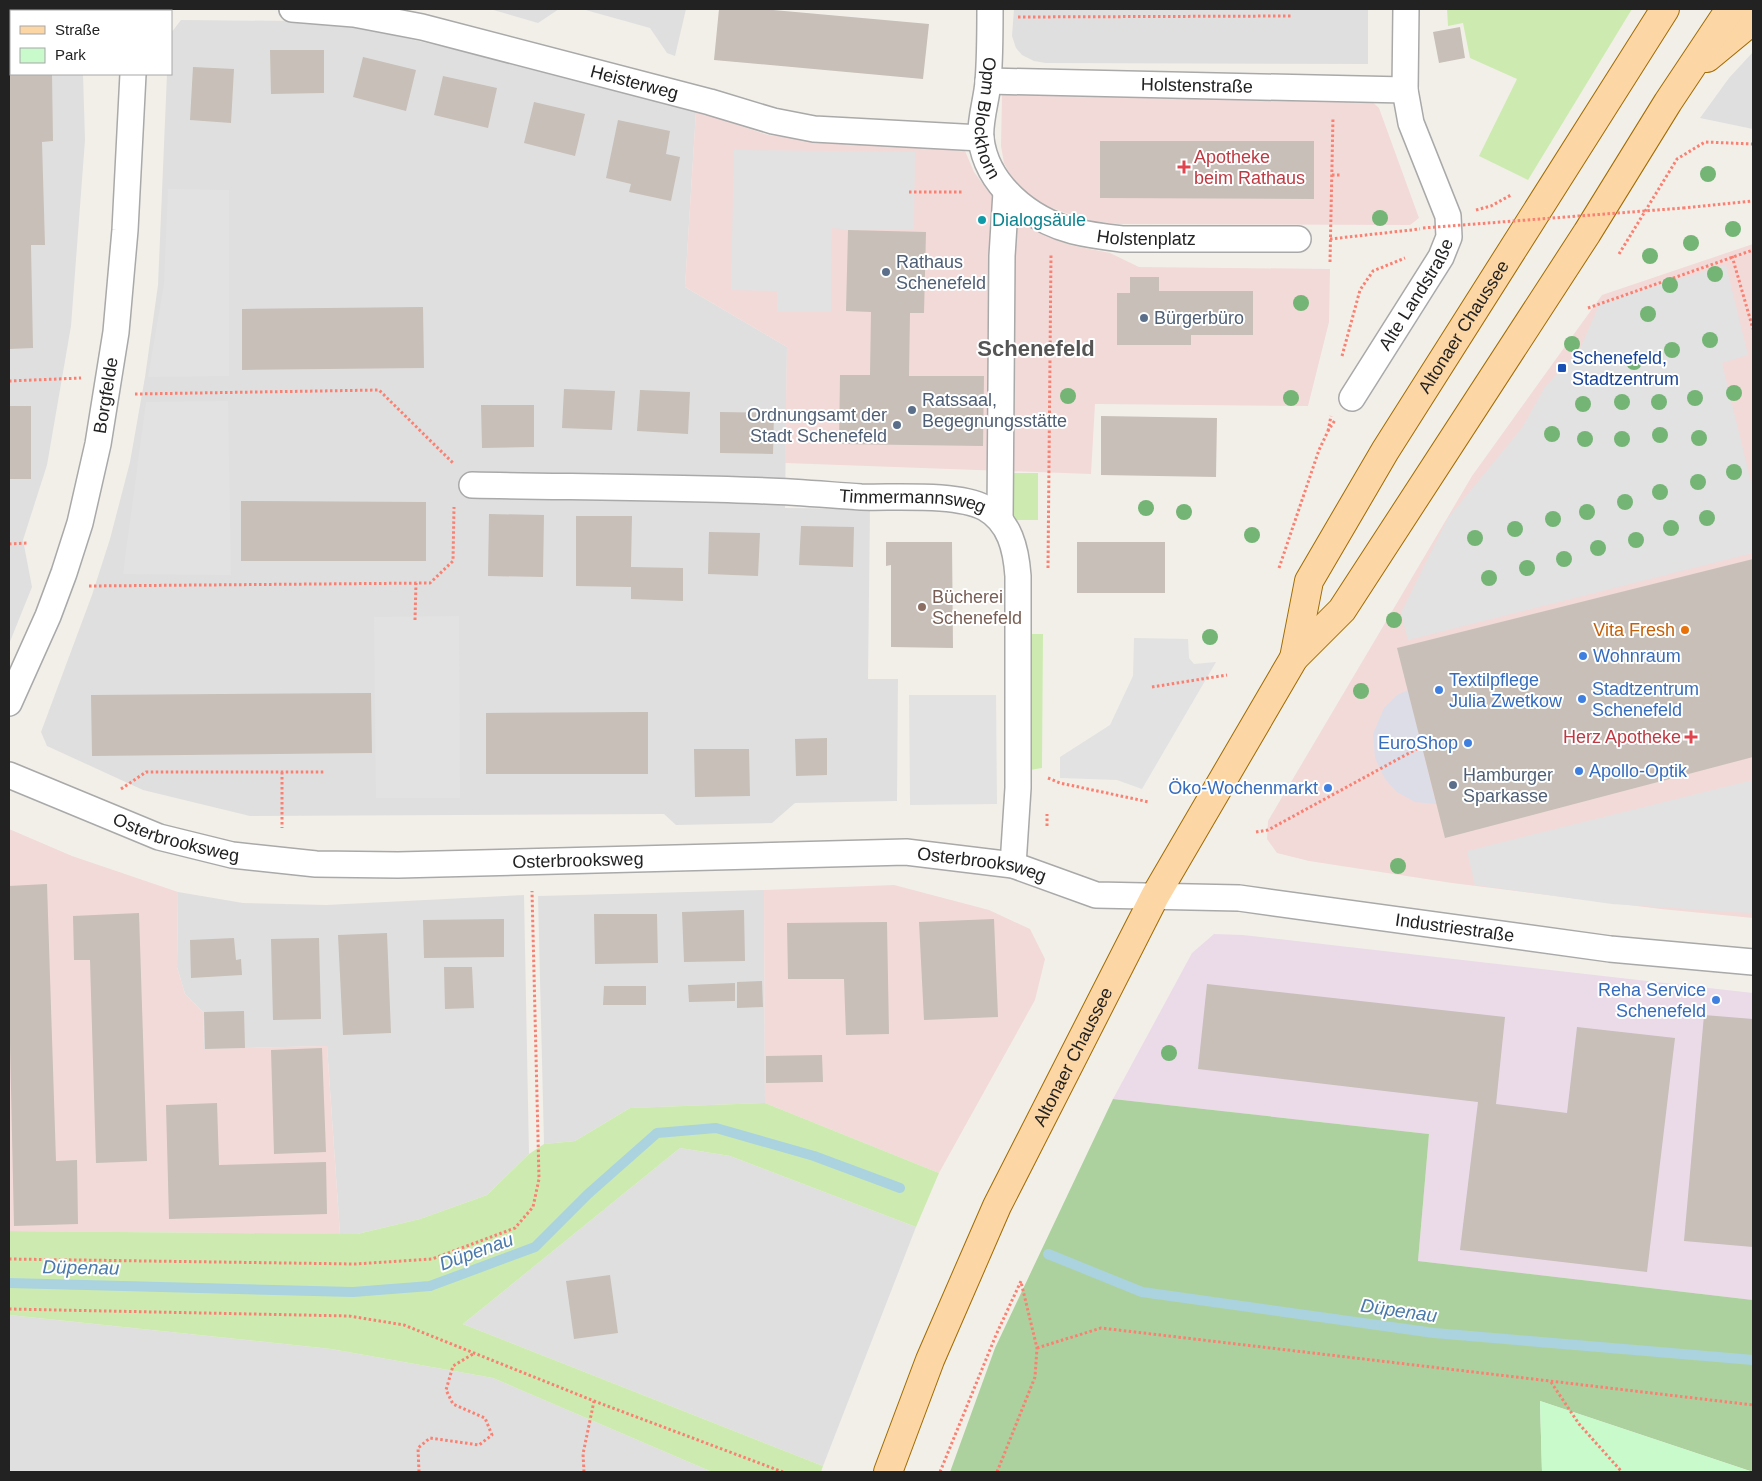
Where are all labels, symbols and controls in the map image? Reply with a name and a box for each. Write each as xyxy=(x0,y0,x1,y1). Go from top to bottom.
legend xyxy=(10,10,172,75)
text: Straße xyxy=(55,21,100,38)
text: Park xyxy=(55,46,86,63)
street label: Opm Blockhorn xyxy=(971,57,1004,183)
street label: Heisterweg xyxy=(588,61,681,103)
street label: Holstenstraße xyxy=(1141,74,1253,97)
place label: Apotheke beim Rathaus xyxy=(1194,147,1305,188)
marker: Apotheke beim Rathaus xyxy=(1178,161,1190,173)
place label: Dialogsäule xyxy=(992,210,1086,230)
marker: Dialogsäule xyxy=(976,214,988,226)
street label: Holstenplatz xyxy=(1095,226,1196,249)
street label: Alte Landstraße xyxy=(1375,236,1457,354)
place label: Rathaus Schenefeld xyxy=(896,252,986,293)
street label: Altonaer Chaussee xyxy=(1414,257,1513,397)
marker: Rathaus Schenefeld xyxy=(880,266,892,278)
place label: Bürgerbüro xyxy=(1154,308,1244,328)
marker: Bürgerbüro xyxy=(1138,312,1150,324)
district label: Schenefeld xyxy=(977,336,1095,361)
place label: Schenefeld, Stadtzentrum xyxy=(1572,348,1679,389)
street label: Borgfelde xyxy=(90,356,122,435)
marker: Schenefeld, Stadtzentrum xyxy=(1556,362,1568,374)
place label: Ratssaal, Begegnungsstätte xyxy=(922,390,1067,431)
marker: Ratssaal, Begegnungsstätte xyxy=(906,404,918,416)
place label: Ordnungsamt der Stadt Schenefeld xyxy=(747,405,887,446)
marker: Ordnungsamt der Stadt Schenefeld xyxy=(891,419,903,431)
street label: Timmermannsweg xyxy=(838,486,989,517)
place label: Bücherei Schenefeld xyxy=(932,587,1022,628)
marker: Bücherei Schenefeld xyxy=(916,601,928,613)
place label: Vita Fresh xyxy=(1593,620,1675,640)
marker: Vita Fresh xyxy=(1679,624,1691,636)
place label: Wohnraum xyxy=(1593,646,1681,666)
marker: Wohnraum xyxy=(1577,650,1589,662)
place label: Textilpflege Julia Zwetkow xyxy=(1449,670,1563,711)
place label: Stadtzentrum Schenefeld xyxy=(1592,679,1699,720)
marker: Textilpflege Julia Zwetkow xyxy=(1433,684,1445,696)
marker: Stadtzentrum Schenefeld xyxy=(1576,693,1588,705)
place label: Herz Apotheke xyxy=(1563,727,1681,747)
marker: Herz Apotheke xyxy=(1685,731,1697,743)
place label: EuroShop xyxy=(1378,733,1458,753)
marker: EuroShop xyxy=(1462,737,1474,749)
place label: Apollo-Optik xyxy=(1589,761,1688,781)
place label: Hamburger Sparkasse xyxy=(1463,765,1553,806)
marker: Apollo-Optik xyxy=(1573,765,1585,777)
place label: Öko-Wochenmarkt xyxy=(1168,778,1318,798)
marker: Hamburger Sparkasse xyxy=(1447,779,1459,791)
marker: Öko-Wochenmarkt xyxy=(1322,782,1334,794)
street label: Osterbrooksweg xyxy=(110,809,240,866)
street label: Osterbrooksweg xyxy=(916,843,1049,886)
street label: Osterbrooksweg xyxy=(512,849,644,872)
street label: Industriestraße xyxy=(1394,910,1516,946)
place label: Reha Service Schenefeld xyxy=(1598,980,1706,1021)
street label: Altonaer Chaussee xyxy=(1029,984,1117,1130)
marker: Reha Service Schenefeld xyxy=(1710,994,1722,1006)
water label: Düpenau xyxy=(436,1228,516,1275)
water label: Düpenau xyxy=(42,1256,120,1279)
water label: Düpenau xyxy=(1359,1295,1439,1326)

